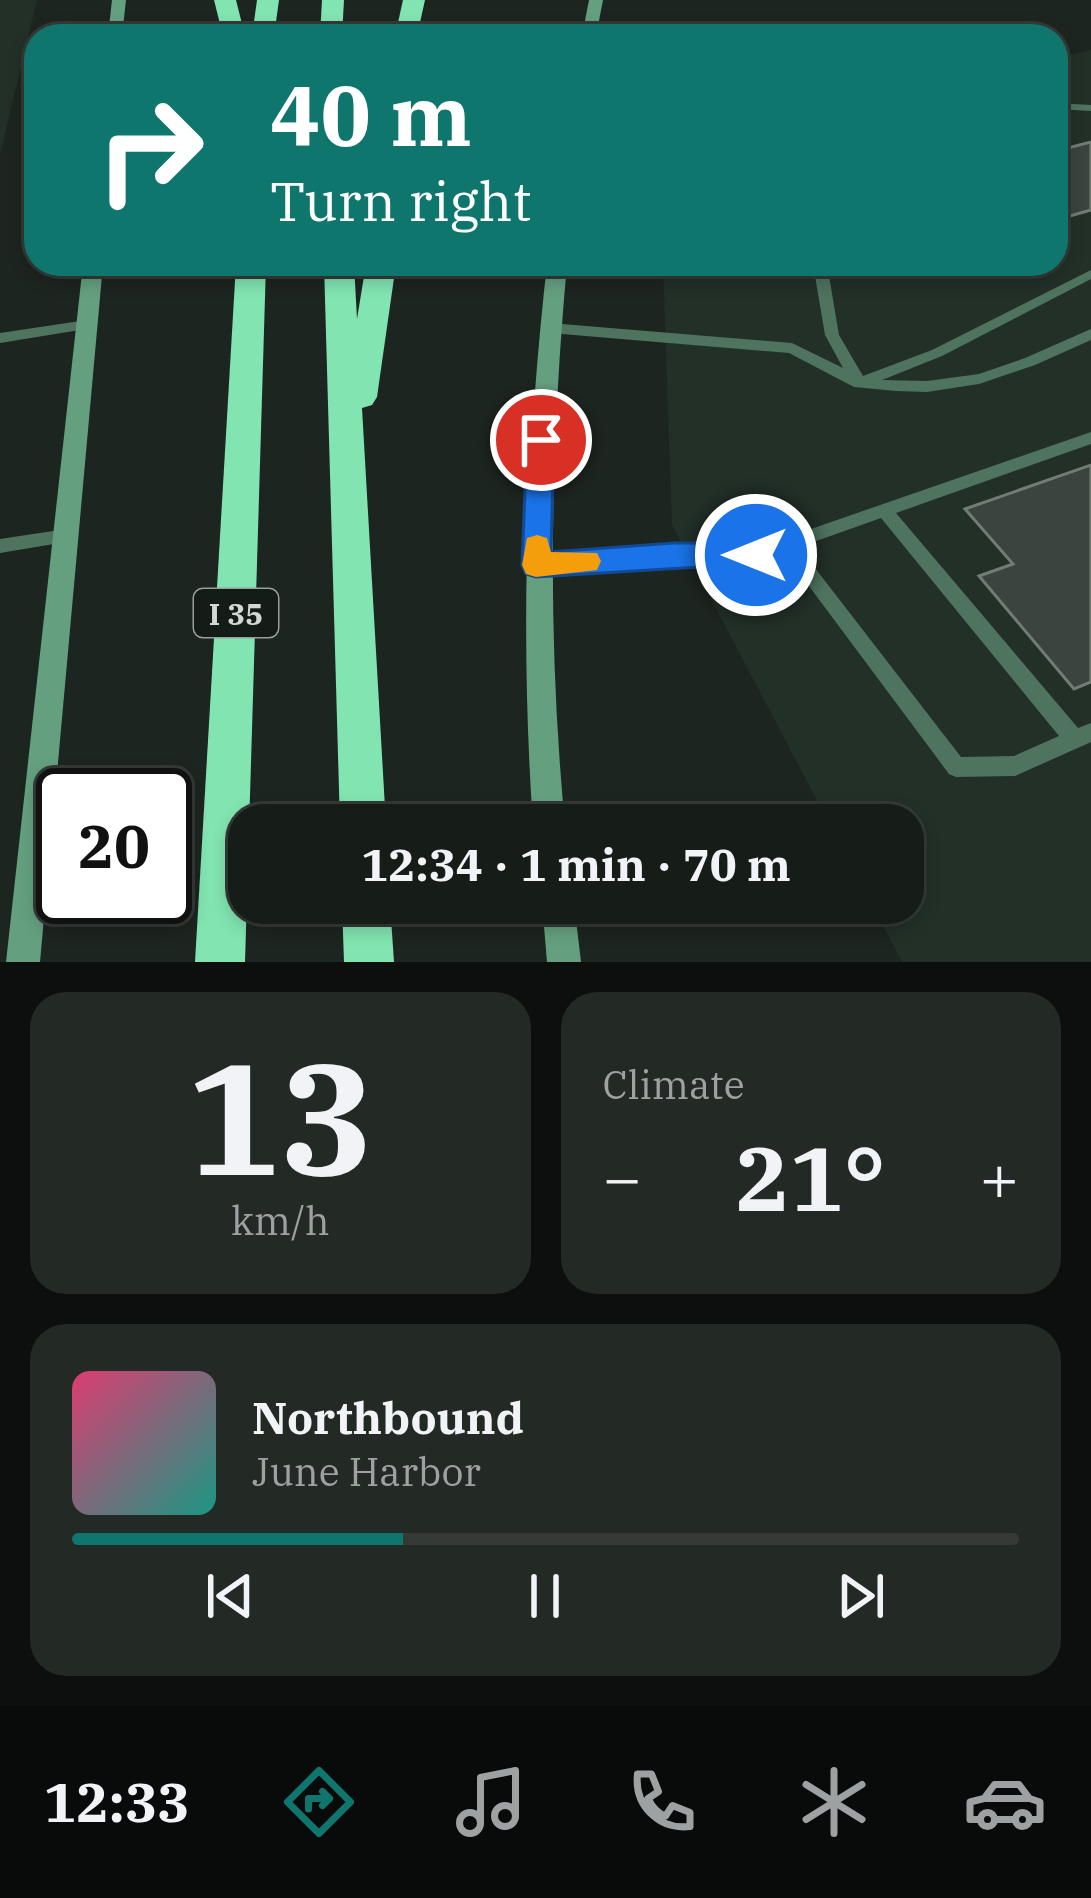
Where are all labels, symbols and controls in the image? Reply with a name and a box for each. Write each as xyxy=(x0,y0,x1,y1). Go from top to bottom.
text: 40 m xyxy=(270,60,472,169)
icon: right xyxy=(72,72,228,228)
text: Turn right xyxy=(270,166,532,236)
pin xyxy=(490,389,592,491)
icon: arrive xyxy=(508,407,574,473)
position arrow xyxy=(693,492,819,618)
road number: I 35 xyxy=(194,589,278,637)
speed limit sign: 20 xyxy=(36,768,192,924)
text: 12:34 · 1 min · 70 m xyxy=(361,835,791,893)
text: 13 xyxy=(187,1015,374,1218)
text: Climate xyxy=(603,1059,745,1110)
text: 21° xyxy=(736,1119,886,1236)
text: − xyxy=(603,1134,642,1220)
text: + xyxy=(979,1134,1019,1220)
text: km/h xyxy=(231,1195,330,1246)
text: Northbound xyxy=(252,1388,524,1446)
text: June Harbor xyxy=(252,1446,481,1497)
icon: previous xyxy=(197,1563,263,1629)
icon: pause xyxy=(512,1563,578,1629)
icon: next xyxy=(828,1563,894,1629)
icon: directions xyxy=(277,1760,361,1844)
icon: music xyxy=(449,1760,533,1844)
icon: phone xyxy=(620,1760,704,1844)
icon: climate xyxy=(792,1760,876,1844)
icon: car xyxy=(963,1760,1047,1844)
text: 12:33 xyxy=(44,1767,190,1837)

